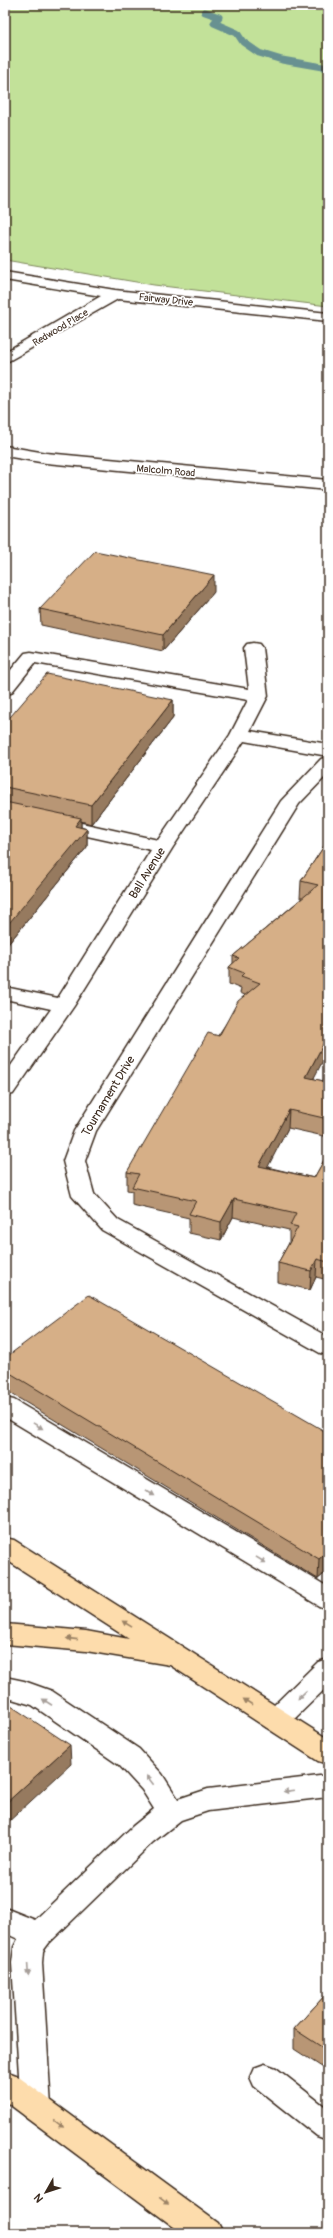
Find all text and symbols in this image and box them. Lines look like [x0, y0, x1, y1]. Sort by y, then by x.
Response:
street label: Fairway Drive [138, 291, 194, 309]
street label: Redwood Place [31, 307, 91, 349]
street label: Malcolm Road [136, 462, 196, 480]
street label: Ball Avenue [126, 845, 169, 902]
street label: Tournament Drive [78, 1053, 138, 1139]
one-way arrow [32, 1422, 44, 1429]
one-way arrow [144, 1489, 156, 1496]
one-way arrow [255, 1556, 267, 1563]
one-way arrow [121, 1621, 133, 1628]
one-way arrow [66, 1636, 78, 1642]
one-way arrow [297, 1690, 307, 1699]
one-way arrow [41, 1698, 53, 1705]
one-way arrow [243, 1698, 253, 1706]
one-way arrow [146, 1774, 154, 1785]
one-way arrow [283, 1788, 295, 1794]
one-way arrow [24, 1964, 31, 1976]
one-way arrow [54, 2120, 64, 2128]
north arrow [26, 2172, 66, 2212]
text: N [31, 2191, 46, 2205]
one-way arrow [158, 2197, 169, 2205]

